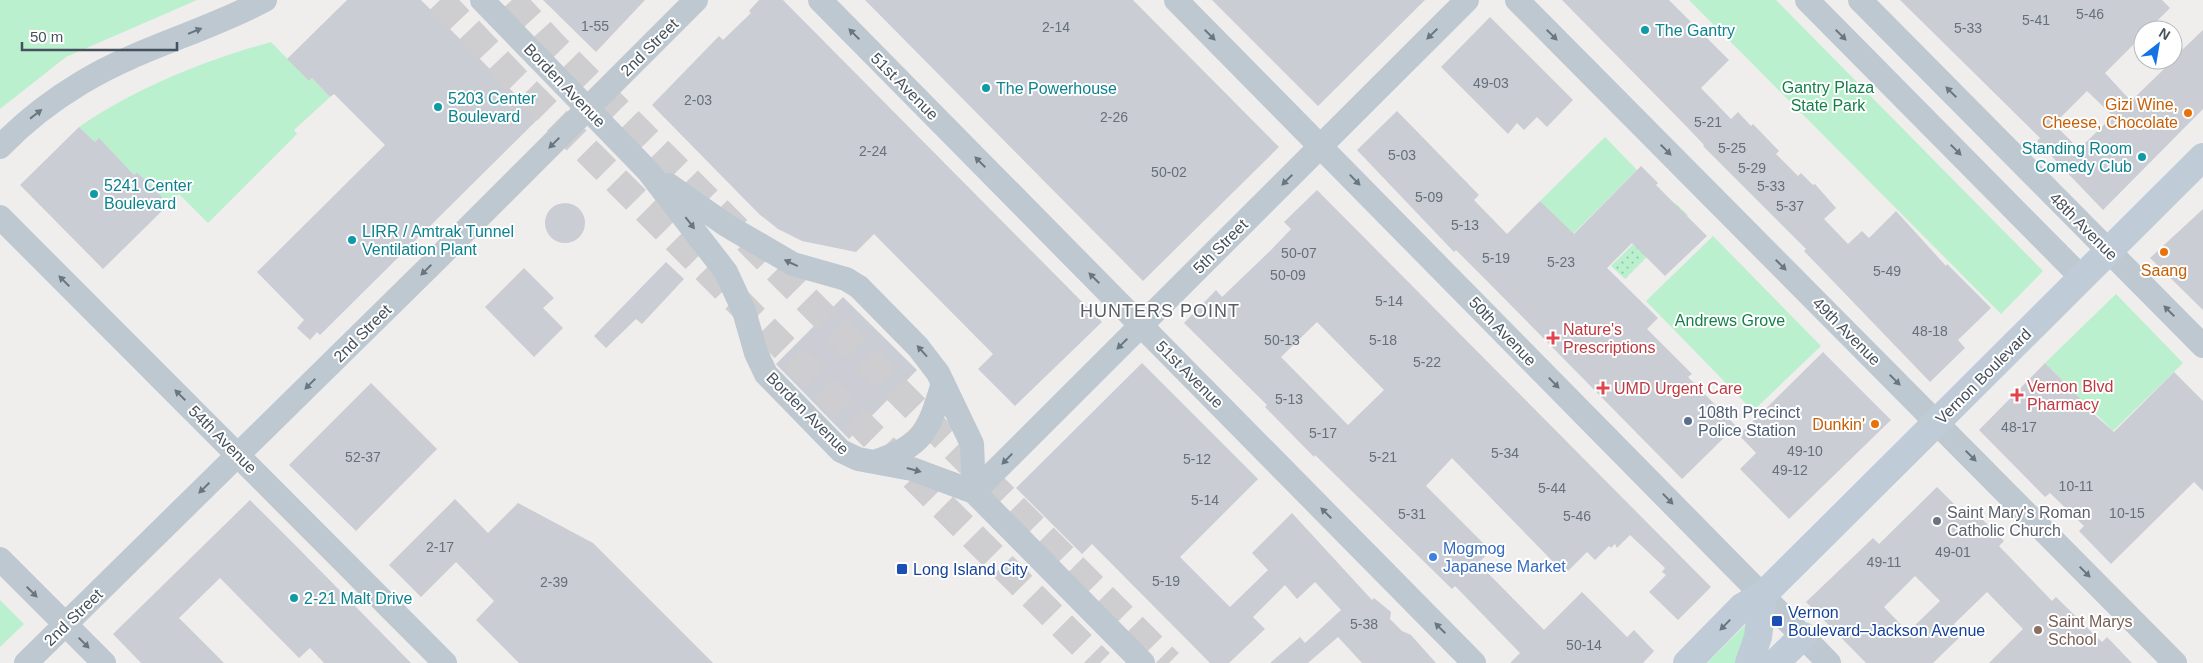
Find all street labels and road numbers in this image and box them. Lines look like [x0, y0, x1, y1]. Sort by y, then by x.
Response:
street label: 2nd Street [617, 15, 682, 79]
street label: Borden Avenue [521, 40, 609, 131]
street label: 51st Avenue [868, 49, 942, 123]
street label: 48th Avenue [2046, 189, 2121, 264]
street label: 5th Street [1190, 215, 1251, 277]
street label: 50th Avenue [1466, 294, 1540, 369]
street label: 49th Avenue [1809, 294, 1884, 369]
street label: 2nd Street [330, 301, 395, 365]
street label: Vernon Boulevard [1932, 325, 2034, 427]
street label: 51st Avenue [1153, 337, 1227, 411]
street label: Borden Avenue [763, 369, 852, 458]
street label: 54th Avenue [185, 402, 260, 477]
street label: 2nd Street [41, 585, 106, 649]

